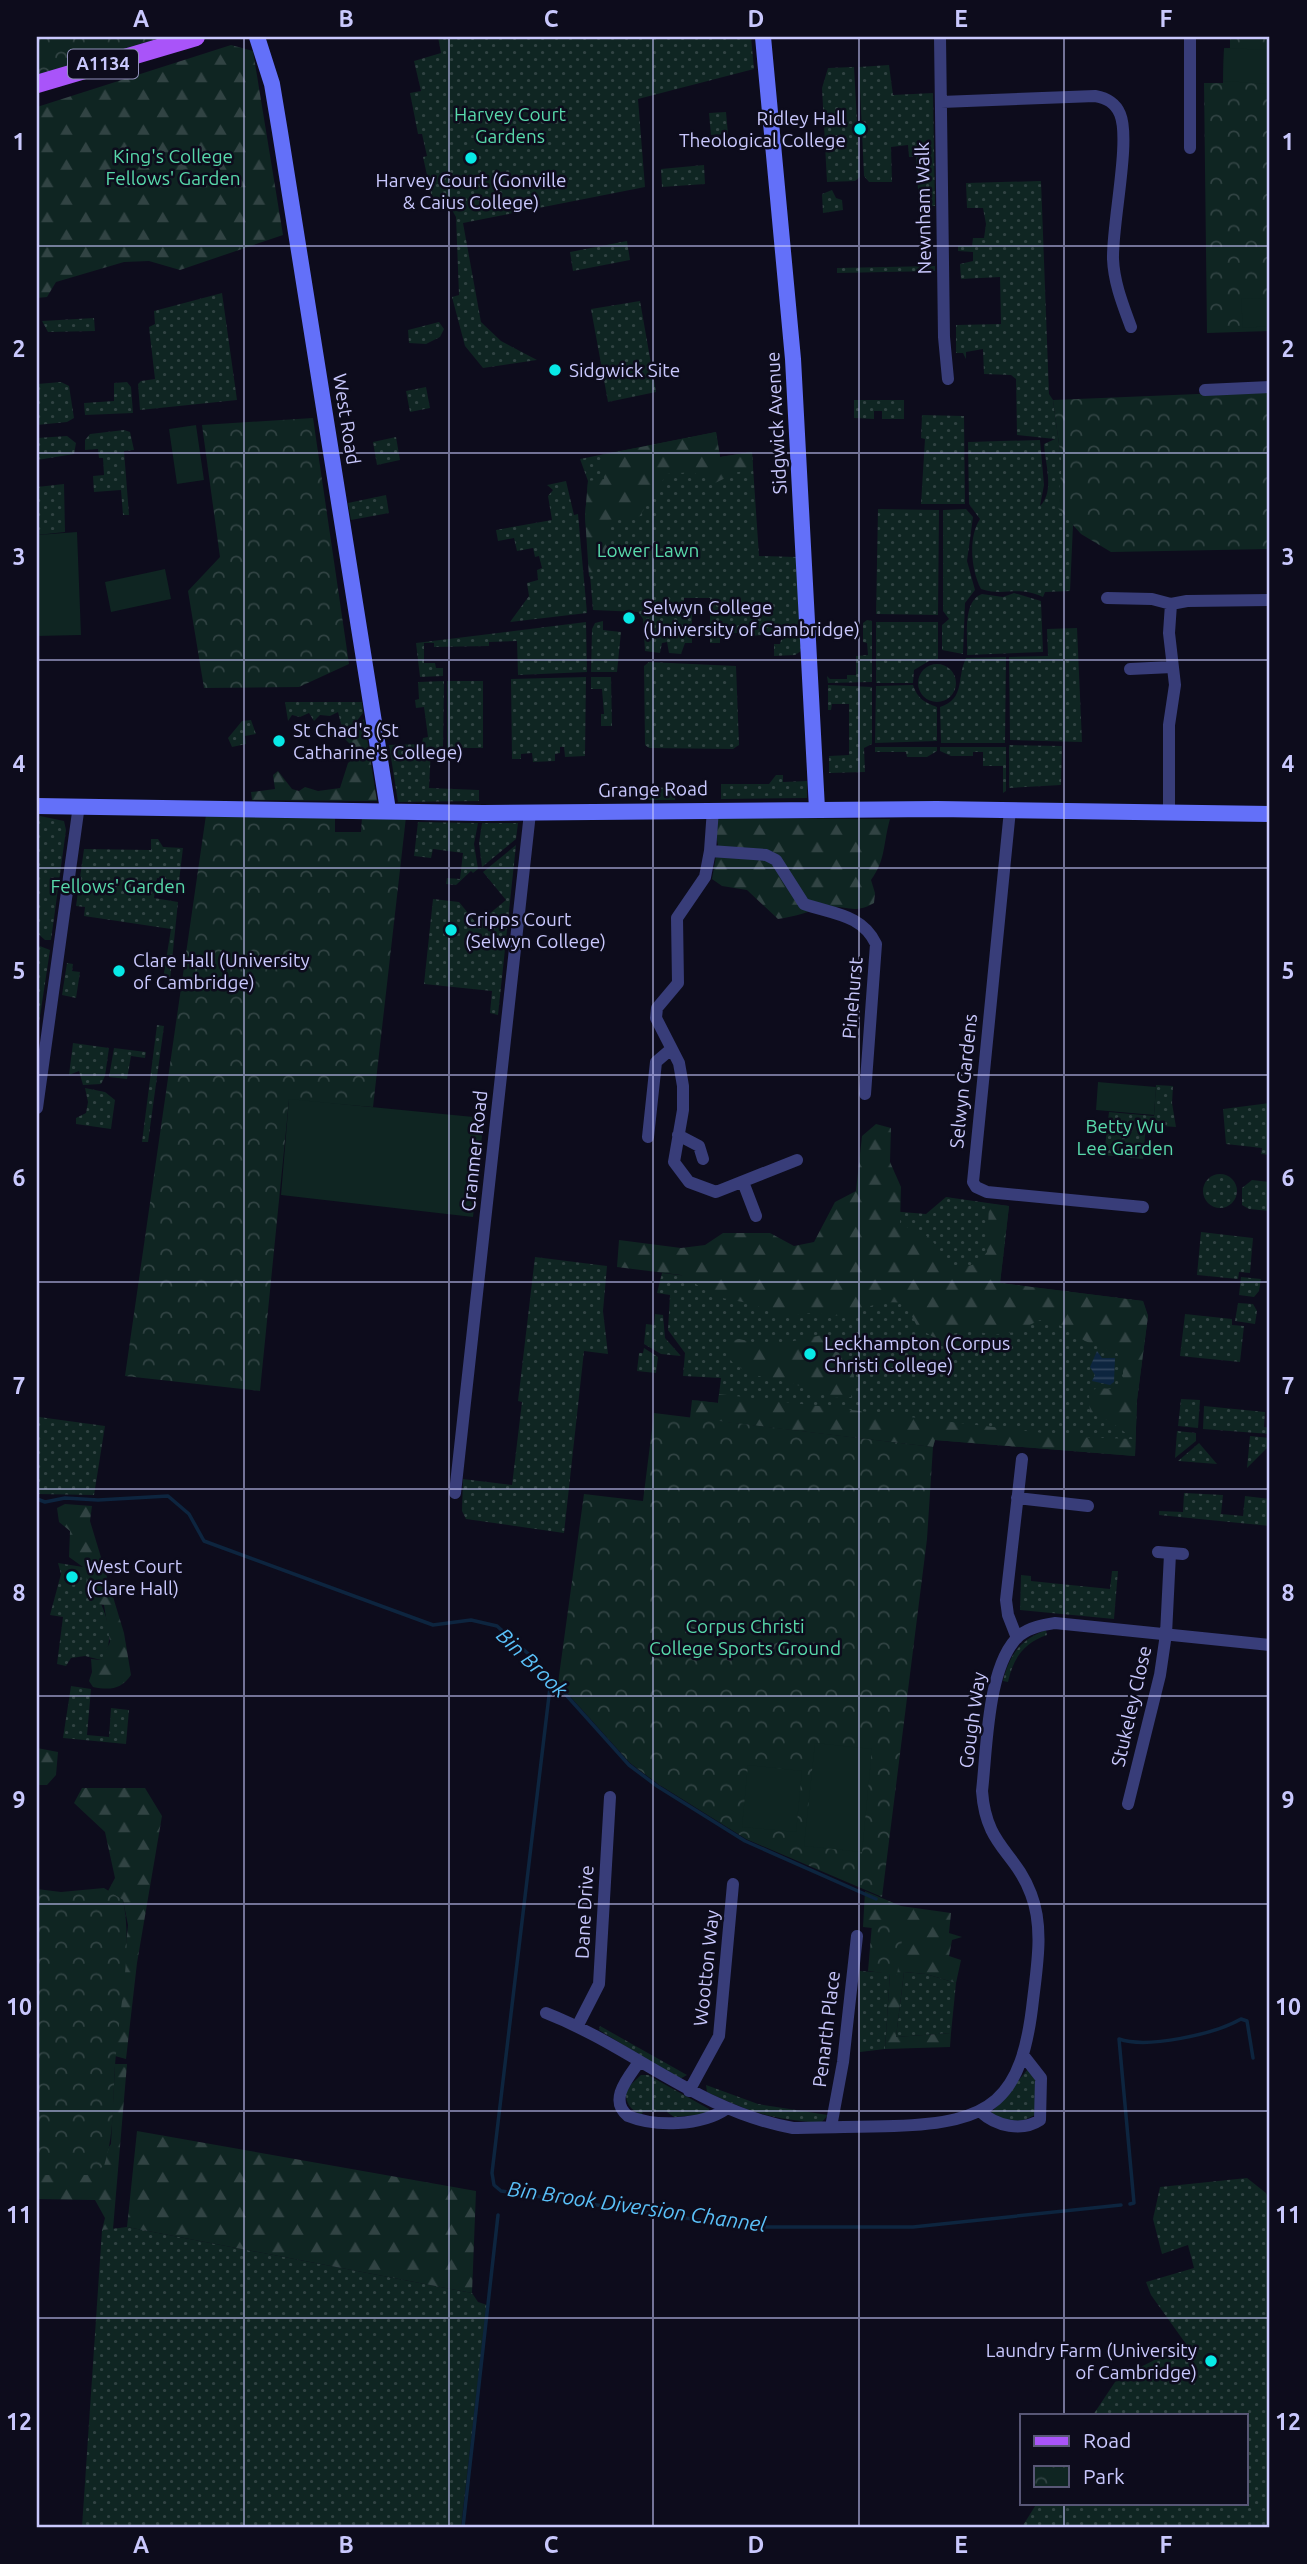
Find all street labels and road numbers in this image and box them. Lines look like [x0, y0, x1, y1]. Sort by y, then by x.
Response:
road number: A1134 [68, 50, 138, 78]
street label: Newnham Walk [911, 141, 935, 274]
street label: Sidgwick Avenue [761, 351, 791, 495]
street label: West Road [329, 372, 365, 466]
street label: Grange Road [598, 777, 708, 801]
street label: Pinehurst [837, 956, 867, 1040]
street label: Selwyn Gardens [945, 1013, 981, 1149]
street label: Cranmer Road [457, 1089, 491, 1213]
street label: Stukeley Close [1106, 1643, 1156, 1769]
street label: Gough Way [954, 1671, 990, 1769]
street label: Dane Drive [571, 1865, 597, 1959]
street label: Wootton Way [689, 1909, 723, 2027]
street label: Penarth Place [808, 1969, 844, 2089]

